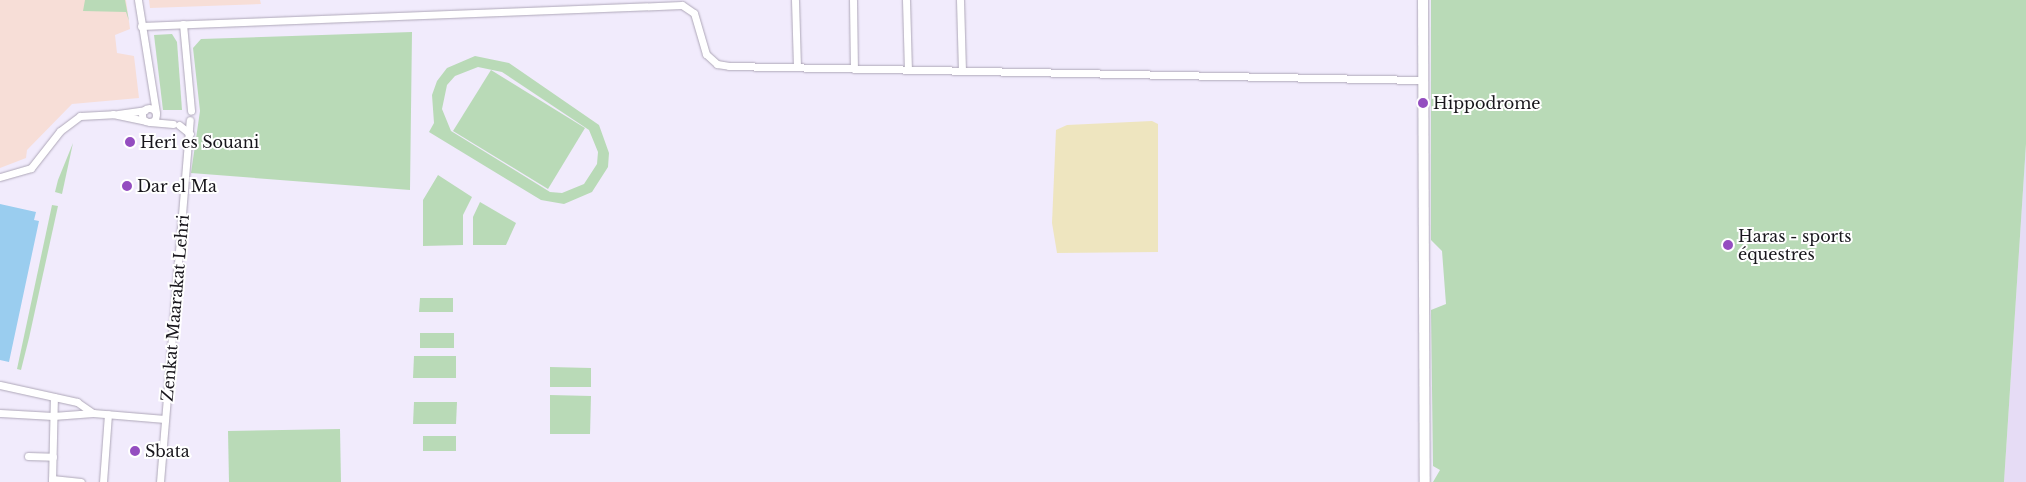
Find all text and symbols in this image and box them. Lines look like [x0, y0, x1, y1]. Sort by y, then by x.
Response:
place label: Hippodrome [1433, 93, 1541, 113]
marker: Hippodrome [1417, 97, 1429, 109]
place label: Heri es Souani [140, 132, 259, 152]
marker: Heri es Souani [124, 136, 136, 148]
place label: Dar el Ma [137, 176, 217, 196]
marker: Dar el Ma [121, 180, 133, 192]
street label: Zenkat Maarakat Lehri [157, 214, 193, 402]
place label: Haras - sports équestres [1738, 226, 1852, 264]
marker: Haras - sports équestres [1722, 239, 1734, 251]
place label: Sbata [145, 441, 190, 461]
marker: Sbata [129, 445, 141, 457]

